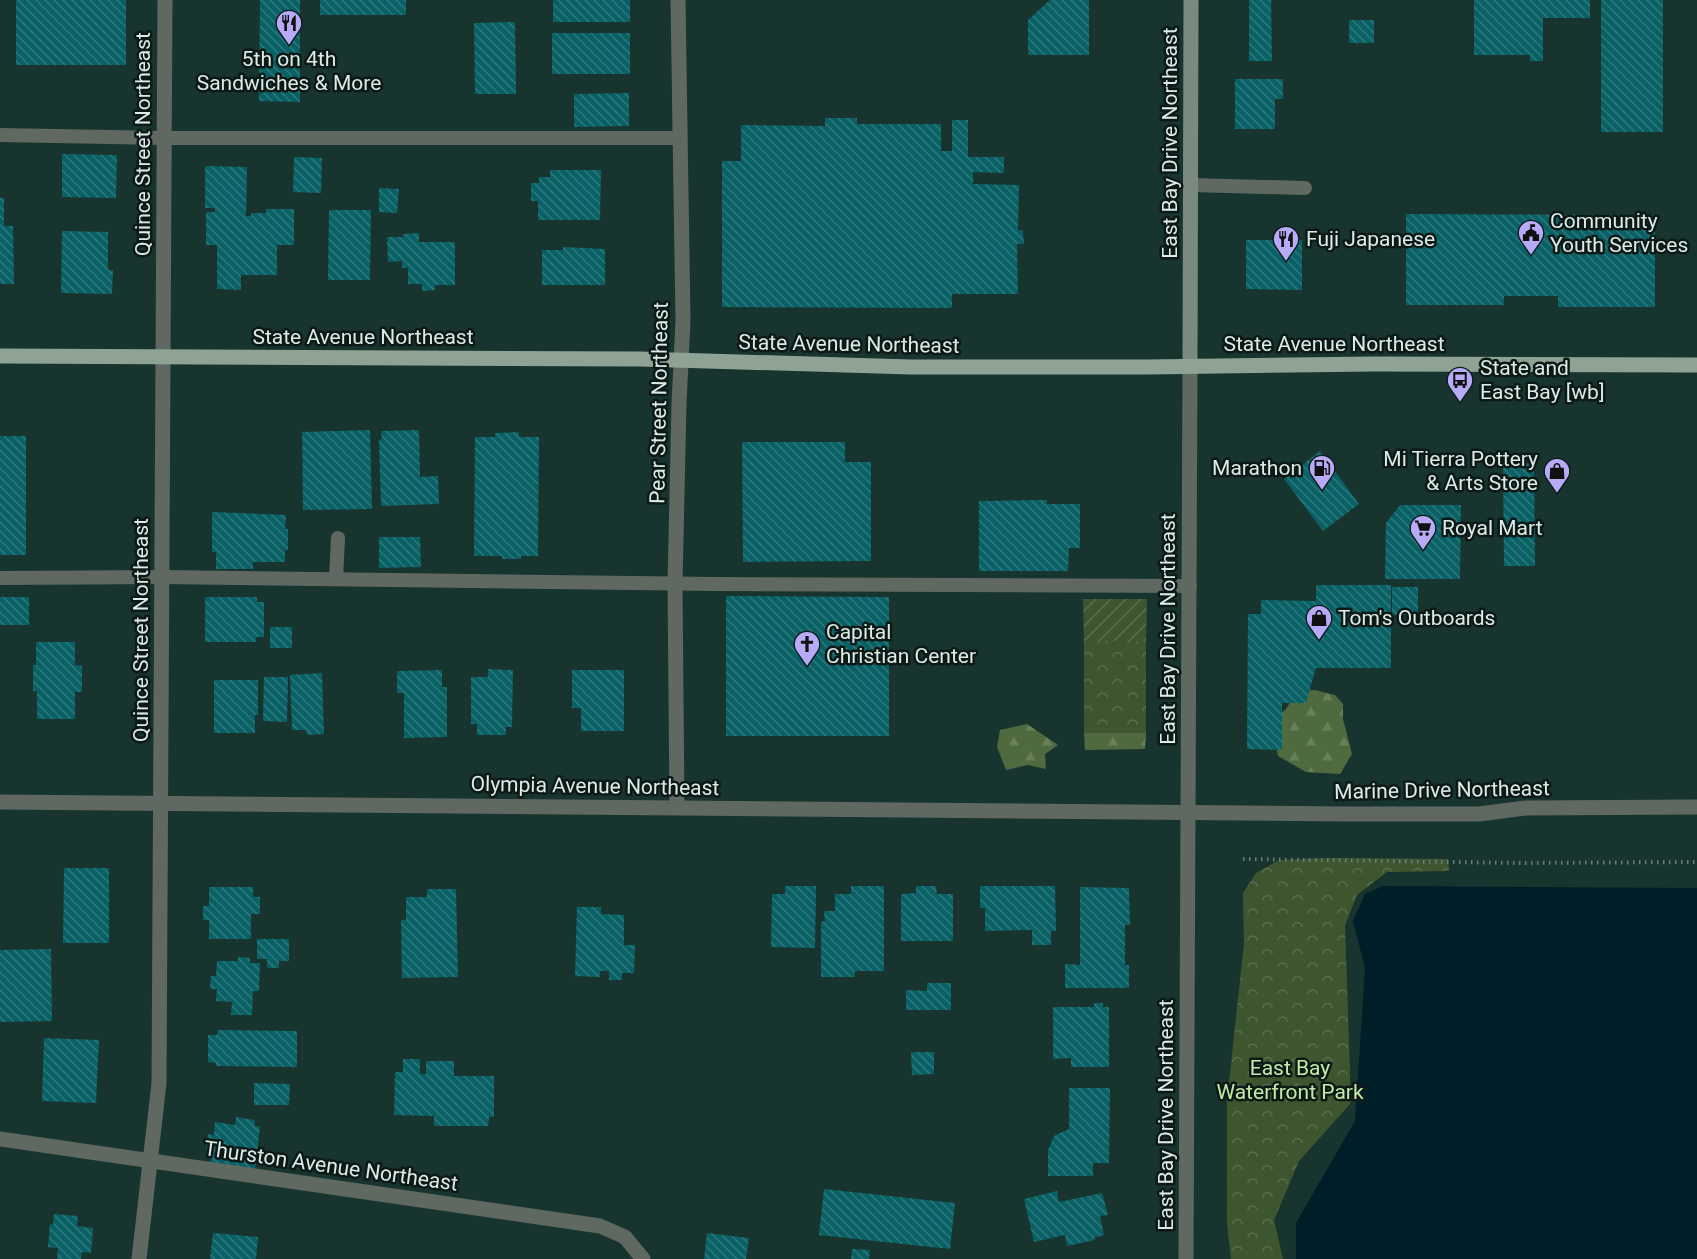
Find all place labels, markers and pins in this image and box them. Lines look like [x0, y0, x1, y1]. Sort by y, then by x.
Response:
restaurant icon: 5th on 4th Sandwiches & More [274, 8, 304, 46]
place label: 5th on 4th Sandwiches & More [197, 47, 381, 95]
place label: Community Youth Services [1550, 209, 1688, 257]
public building icon: Community Youth Services [1516, 218, 1546, 256]
restaurant icon: Fuji Japanese [1271, 224, 1301, 262]
place label: Fuji Japanese [1306, 227, 1435, 251]
place label: State and East Bay [wb] [1480, 356, 1604, 404]
bus stop icon: State and East Bay [wb] [1445, 365, 1475, 403]
place label: Mi Tierra Pottery & Arts Store [1383, 447, 1538, 495]
fuel station icon: Marathon [1307, 453, 1337, 491]
place label: Marathon [1212, 456, 1302, 480]
shop icon: Mi Tierra Pottery & Arts Store [1542, 456, 1572, 494]
supermarket icon: Royal Mart [1408, 513, 1438, 551]
place label: Royal Mart [1442, 516, 1543, 540]
shop icon: Tom's Outboards [1304, 603, 1334, 641]
place label: Tom's Outboards [1338, 606, 1495, 630]
place label: Capital Christian Center [826, 620, 976, 668]
church icon: Capital Christian Center [792, 629, 822, 667]

